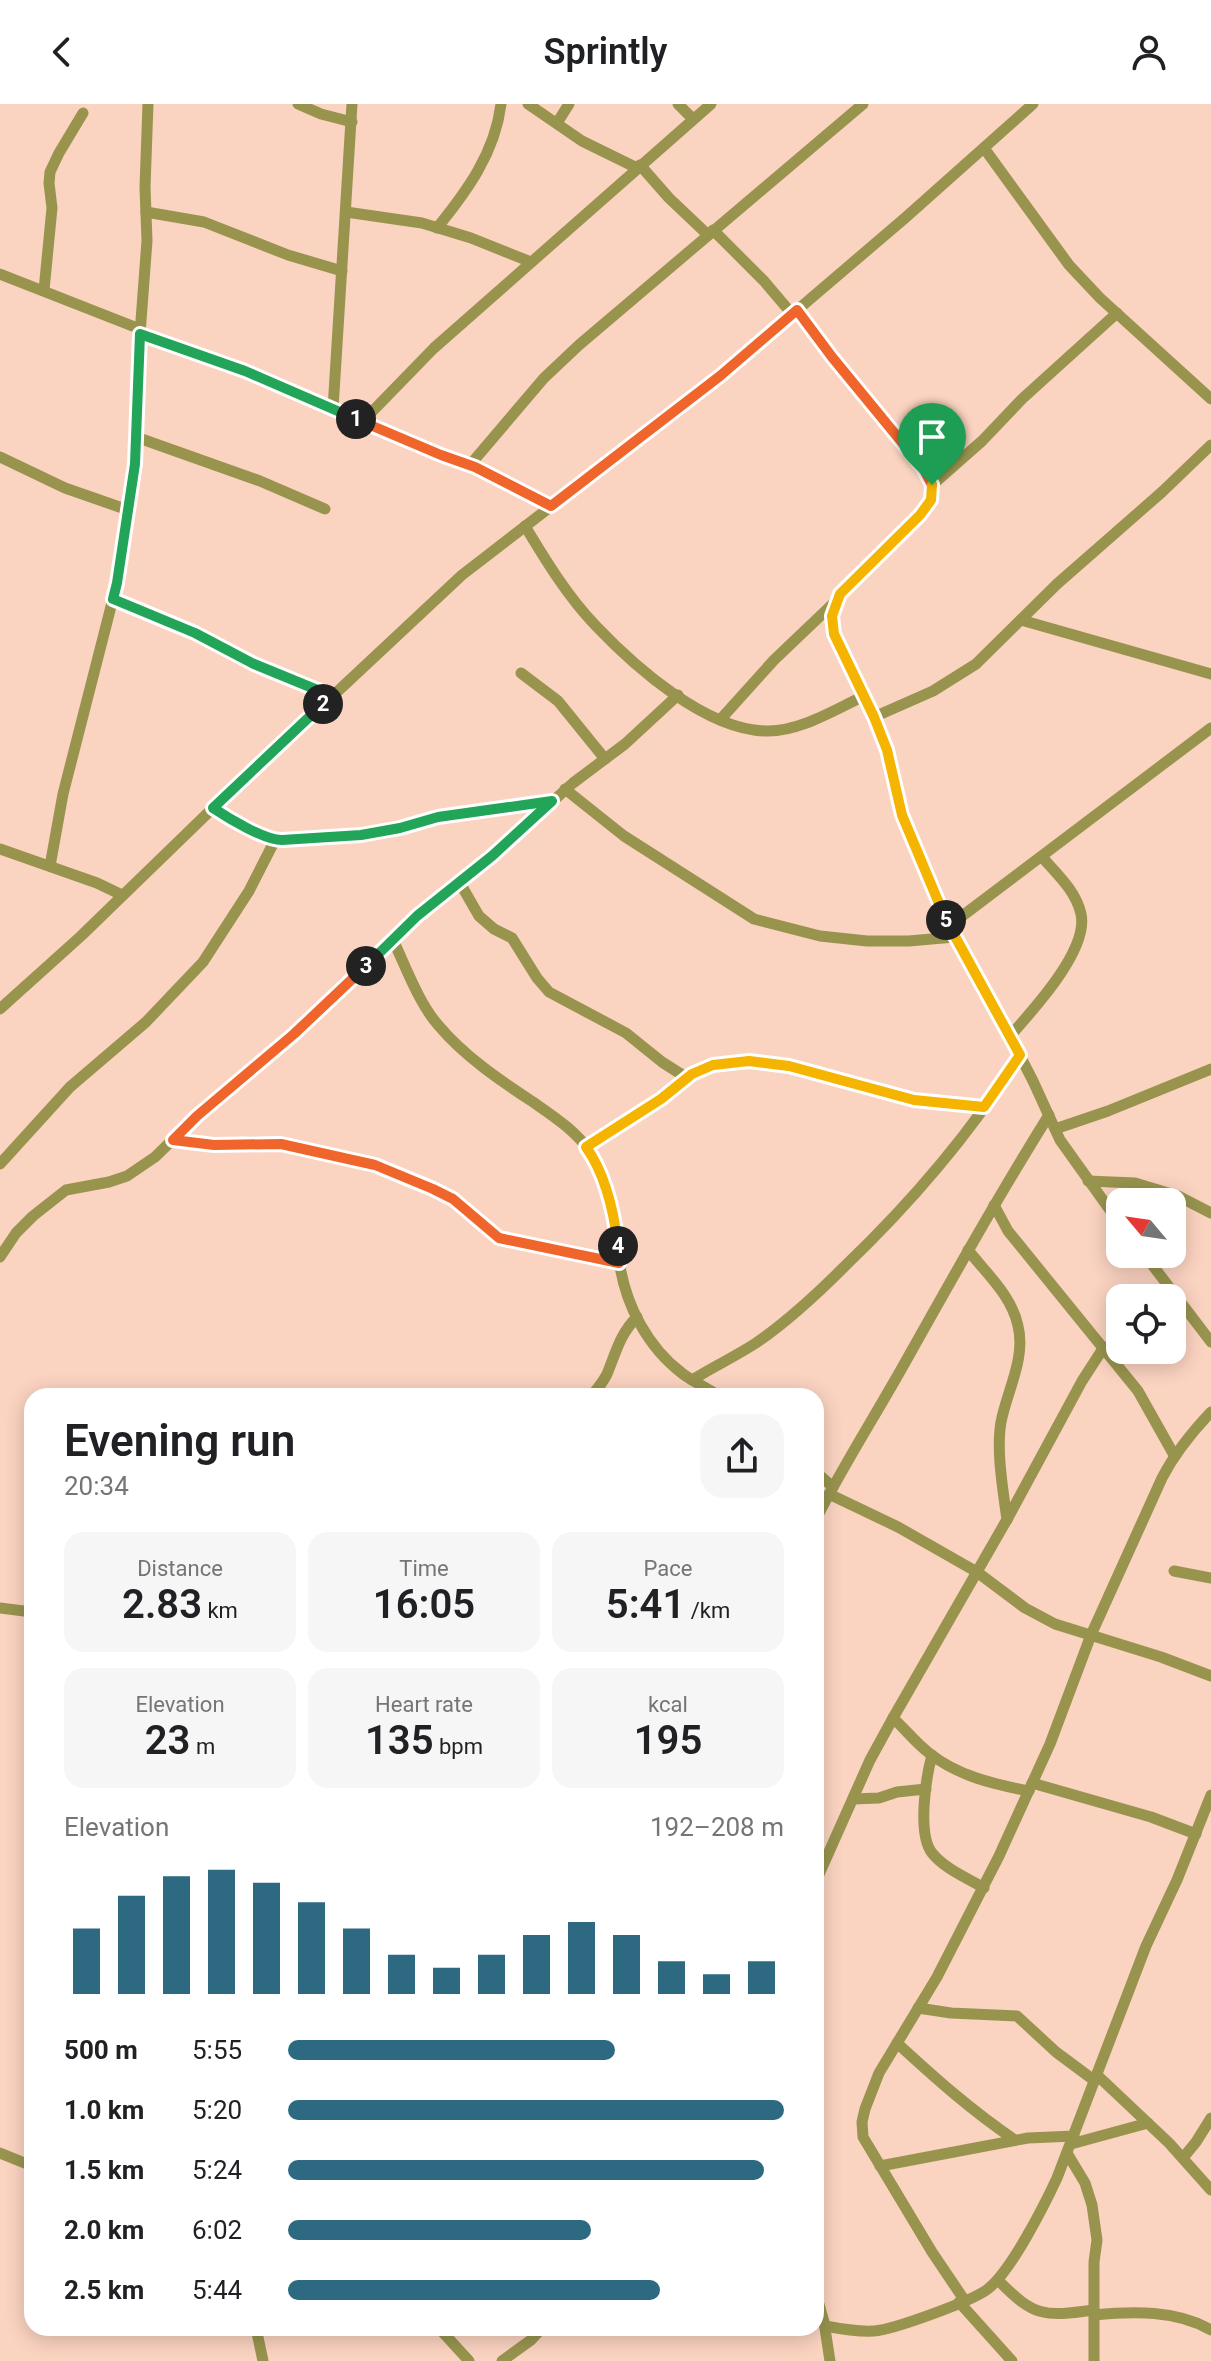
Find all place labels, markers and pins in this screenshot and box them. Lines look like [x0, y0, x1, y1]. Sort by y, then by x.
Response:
pin: 1 [336, 399, 376, 439]
pin [898, 403, 966, 485]
pin: 2 [303, 684, 343, 724]
pin: 5 [926, 900, 966, 940]
pin: 3 [346, 946, 386, 986]
pin: 4 [598, 1226, 638, 1266]

